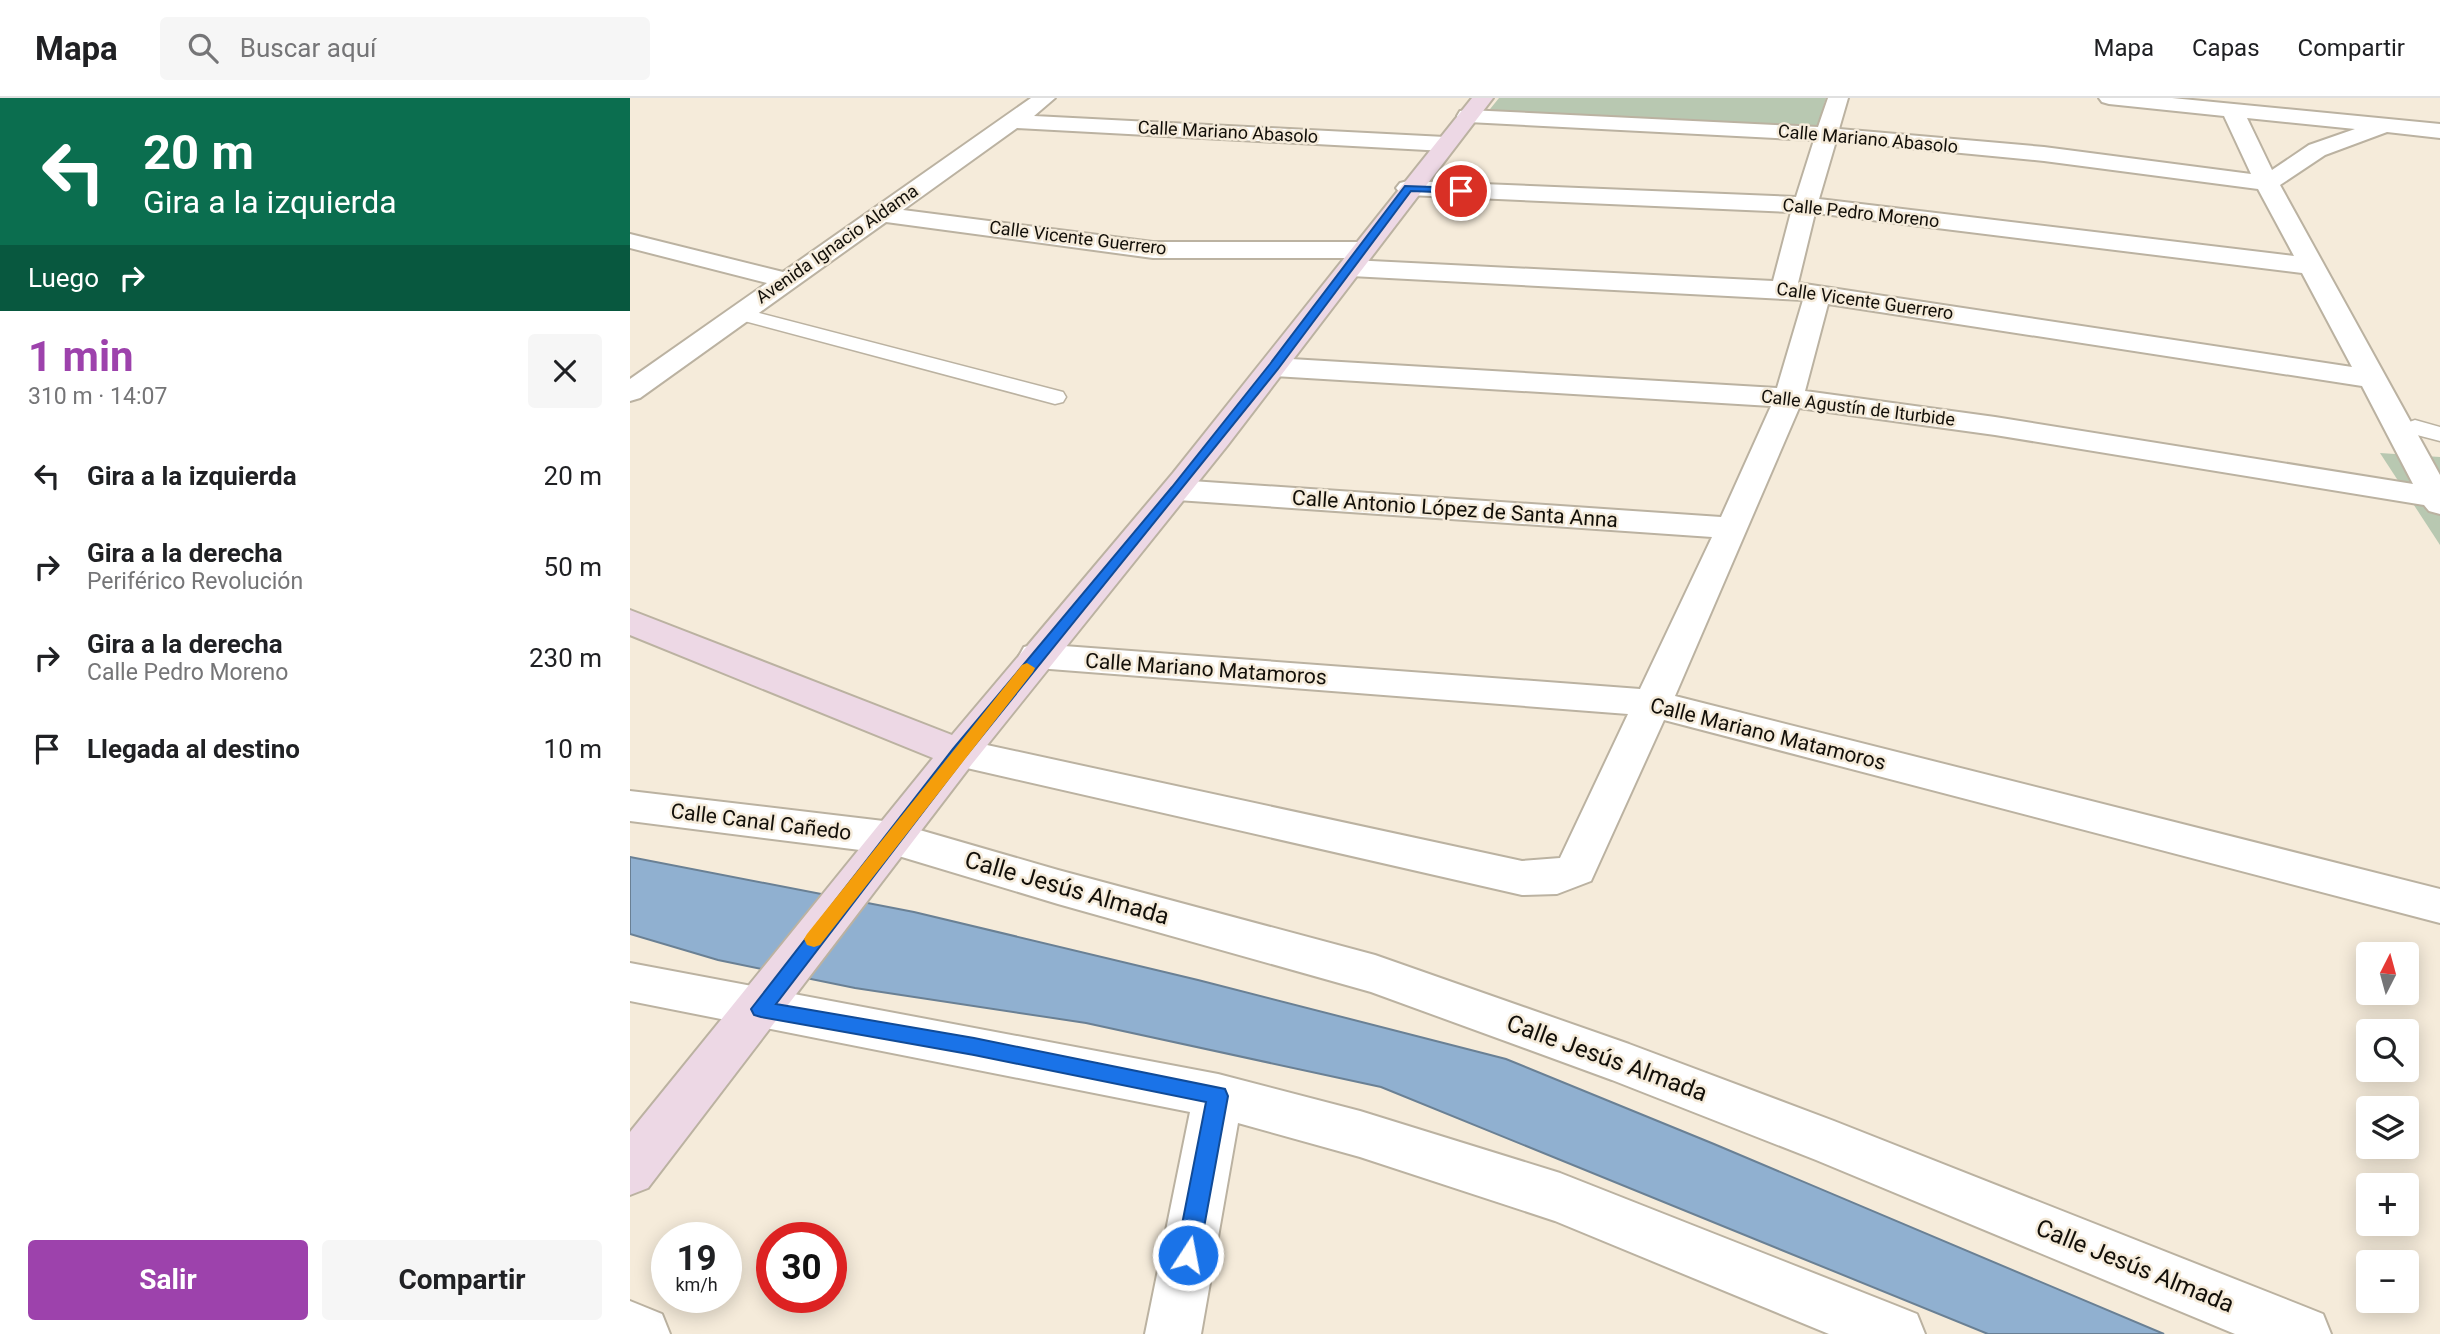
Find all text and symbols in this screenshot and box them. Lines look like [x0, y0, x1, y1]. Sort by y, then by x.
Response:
search box [160, 17, 650, 80]
text: Mapa [35, 29, 118, 68]
icon: search [184, 29, 222, 67]
text: Buscar aquí [240, 33, 376, 63]
text: Mapa [2093, 34, 2154, 62]
text: Capas [2192, 34, 2260, 62]
text: Compartir [2298, 34, 2405, 62]
street label: Calle Mariano Abasolo [1137, 116, 1319, 147]
street label: Calle Mariano Abasolo [1777, 120, 1959, 157]
text: 20 m [143, 124, 254, 181]
icon: left [28, 126, 119, 217]
pin [1431, 161, 1491, 221]
icon: arrive [1442, 172, 1480, 210]
street label: Avenida Ignacio Aldama [752, 180, 922, 308]
text: Gira a la izquierda [143, 183, 397, 221]
street label: Calle Pedro Moreno [1782, 194, 1940, 231]
street label: Calle Vicente Guerrero [988, 216, 1168, 259]
icon: right [113, 259, 151, 297]
text: Luego [28, 263, 99, 293]
street label: Calle Vicente Guerrero [1775, 278, 1955, 323]
text: 1 min [28, 332, 134, 381]
button: close [528, 334, 602, 408]
text: 310 m · 14:07 [28, 383, 167, 410]
street label: Calle Agustín de Iturbide [1760, 385, 1956, 430]
icon: left [28, 457, 66, 495]
text: Gira a la izquierda [87, 461, 297, 491]
text: 20 m [544, 461, 602, 491]
street label: Calle Antonio López de Santa Anna [1291, 486, 1619, 532]
text: Gira a la derecha [87, 538, 283, 568]
icon: right [28, 548, 66, 586]
text: 50 m [544, 552, 602, 582]
text: Periférico Revolución [87, 568, 303, 595]
text: Gira a la derecha [87, 629, 283, 659]
icon: right [28, 639, 66, 677]
text: 230 m [529, 643, 602, 673]
street label: Calle Mariano Matamoros [1084, 649, 1328, 689]
text: Calle Pedro Moreno [87, 659, 288, 686]
street label: Calle Mariano Matamoros [1648, 693, 1888, 775]
icon: arrive [28, 730, 66, 768]
text: Llegada al destino [87, 734, 300, 764]
text: 10 m [544, 734, 602, 764]
street label: Calle Canal Cañedo [669, 799, 853, 845]
street label: Calle Jesús Almada [962, 845, 1172, 931]
north arrow [2356, 942, 2418, 1004]
map controls [2356, 942, 2419, 1313]
street label: Calle Jesús Almada [1503, 1009, 1711, 1107]
button: search [2356, 1019, 2419, 1082]
button: layers [2356, 1096, 2419, 1159]
button: + [2356, 1173, 2419, 1236]
street label: Calle Jesús Almada [2032, 1213, 2238, 1319]
position arrow [1151, 1218, 1225, 1292]
speed limit sign: 30 [756, 1222, 847, 1313]
text: 19 [676, 1238, 717, 1279]
button: Salir [28, 1240, 308, 1320]
button: Compartir [322, 1240, 602, 1320]
button: − [2356, 1250, 2419, 1313]
text: km/h [675, 1274, 718, 1295]

